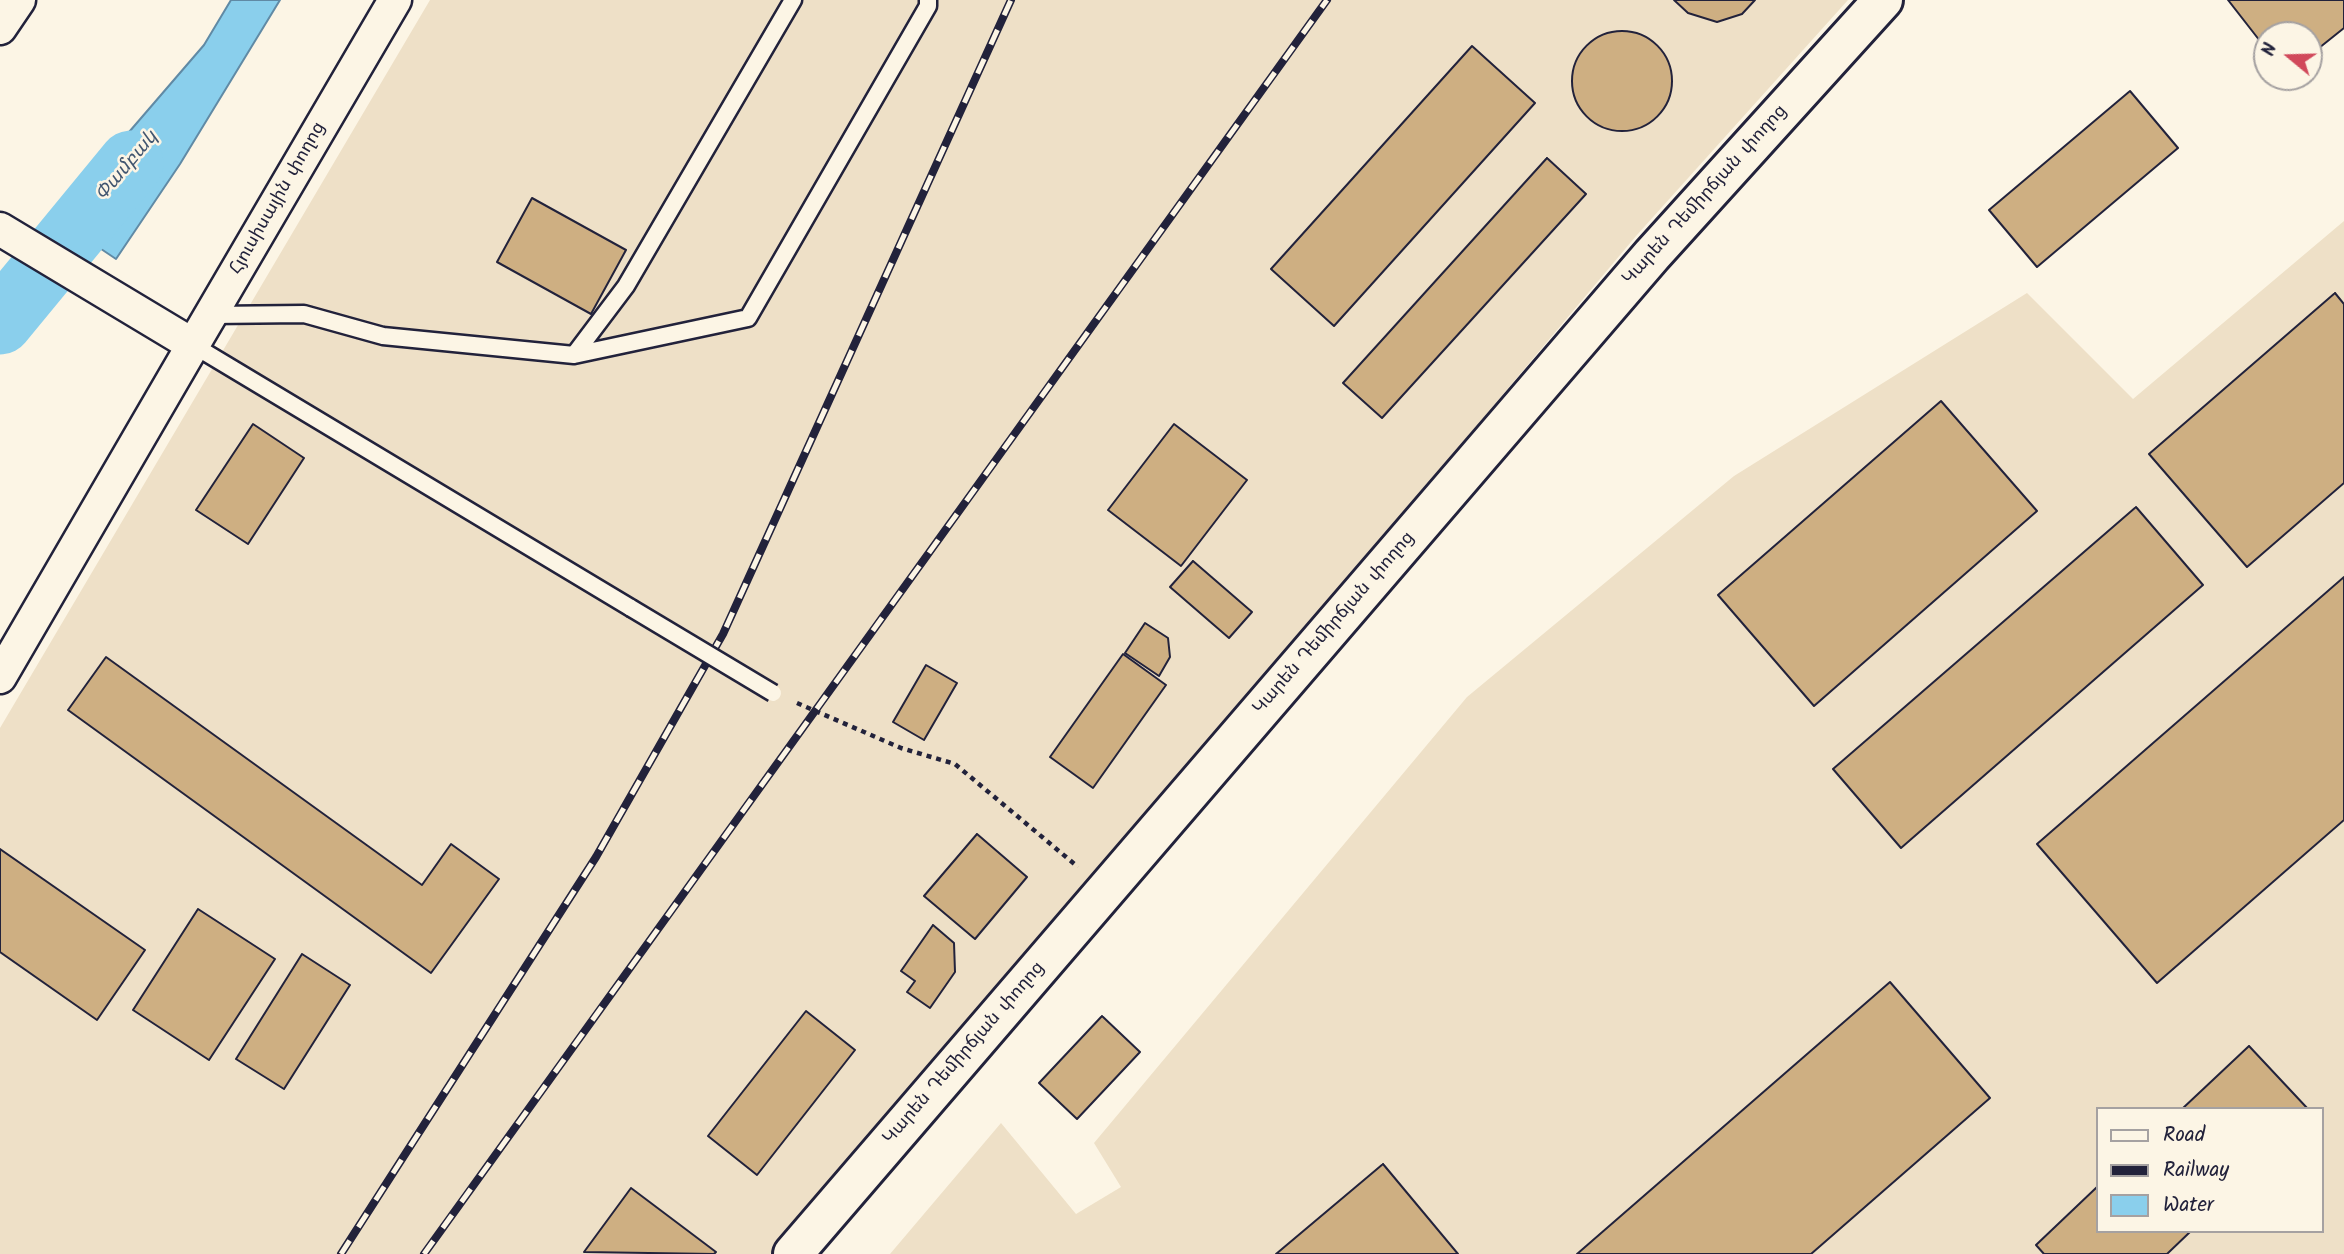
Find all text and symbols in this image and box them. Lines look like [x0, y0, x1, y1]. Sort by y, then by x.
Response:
north arrow [2253, 21, 2323, 91]
text: N [2254, 39, 2286, 60]
street label: Կարեն Դեմիրճյան փողոց [1619, 101, 1793, 291]
street label: Հյուսիսային փողոց [227, 119, 331, 279]
water label: Փամբակ [92, 127, 164, 207]
street label: Կարեն Դեմիրճյան փողոց [1250, 528, 1420, 720]
street label: Կարեն Դեմիրճյան փողոց [880, 958, 1050, 1150]
legend [2096, 1107, 2323, 1233]
text: Road [2163, 1119, 2205, 1152]
text: Railway [2163, 1154, 2229, 1187]
text: Water [2163, 1189, 2214, 1222]

